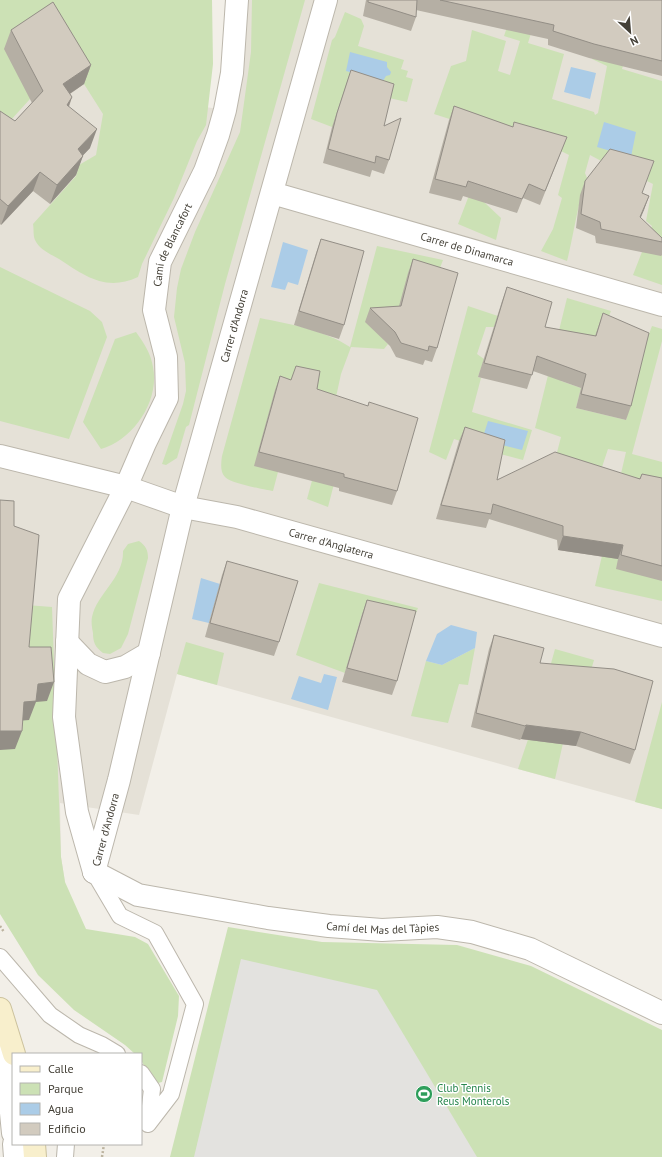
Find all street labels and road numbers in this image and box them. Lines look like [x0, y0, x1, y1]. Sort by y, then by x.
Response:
street label: Camí de Blancafort [150, 201, 195, 287]
street label: Carrer de Dinamarca [419, 229, 515, 269]
street label: Carrer d'Andorra [217, 288, 251, 364]
street label: Carrer d'Anglaterra [287, 525, 375, 562]
street label: Carrer d'Andorra [89, 791, 122, 868]
street label: Camí del Mas del Tàpies [326, 919, 440, 937]

